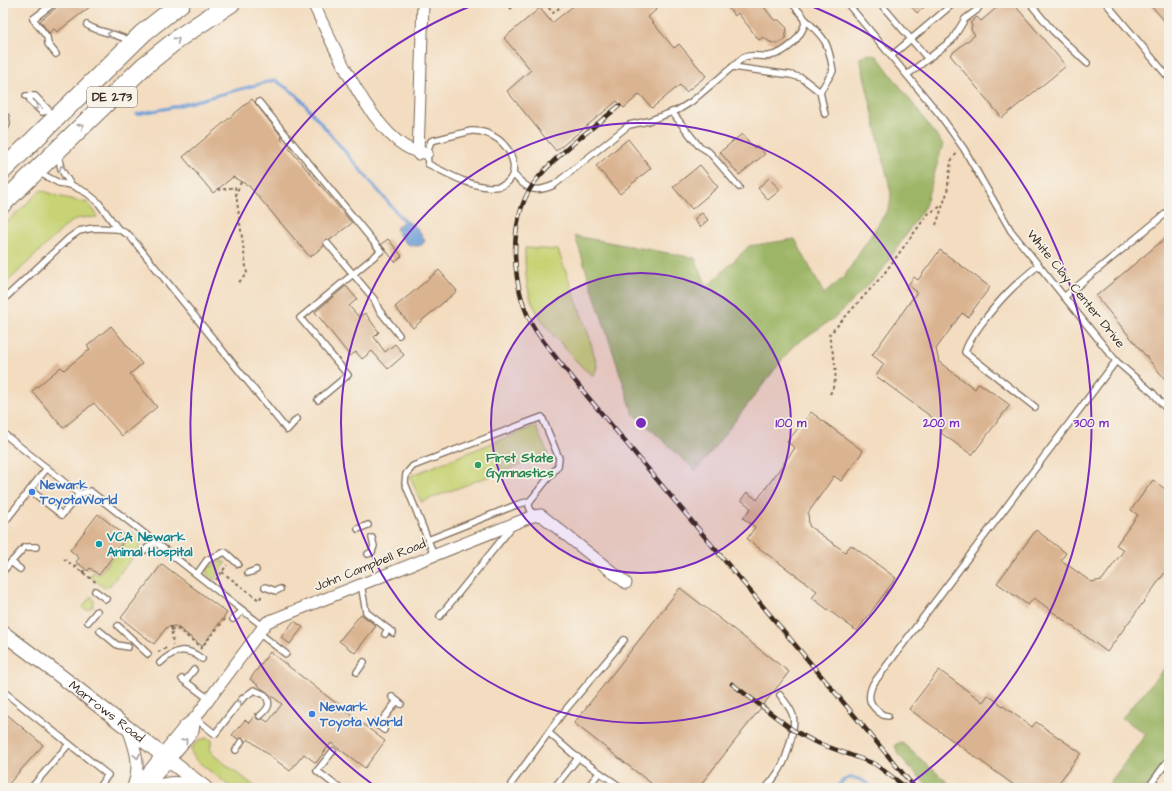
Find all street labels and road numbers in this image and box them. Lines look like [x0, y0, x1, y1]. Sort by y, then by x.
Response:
road number: DE 273 [87, 87, 137, 107]
street label: White Clay Center Drive [1022, 226, 1129, 352]
street label: John Campbell Road [311, 534, 429, 596]
street label: Marrows Road [65, 677, 148, 747]

